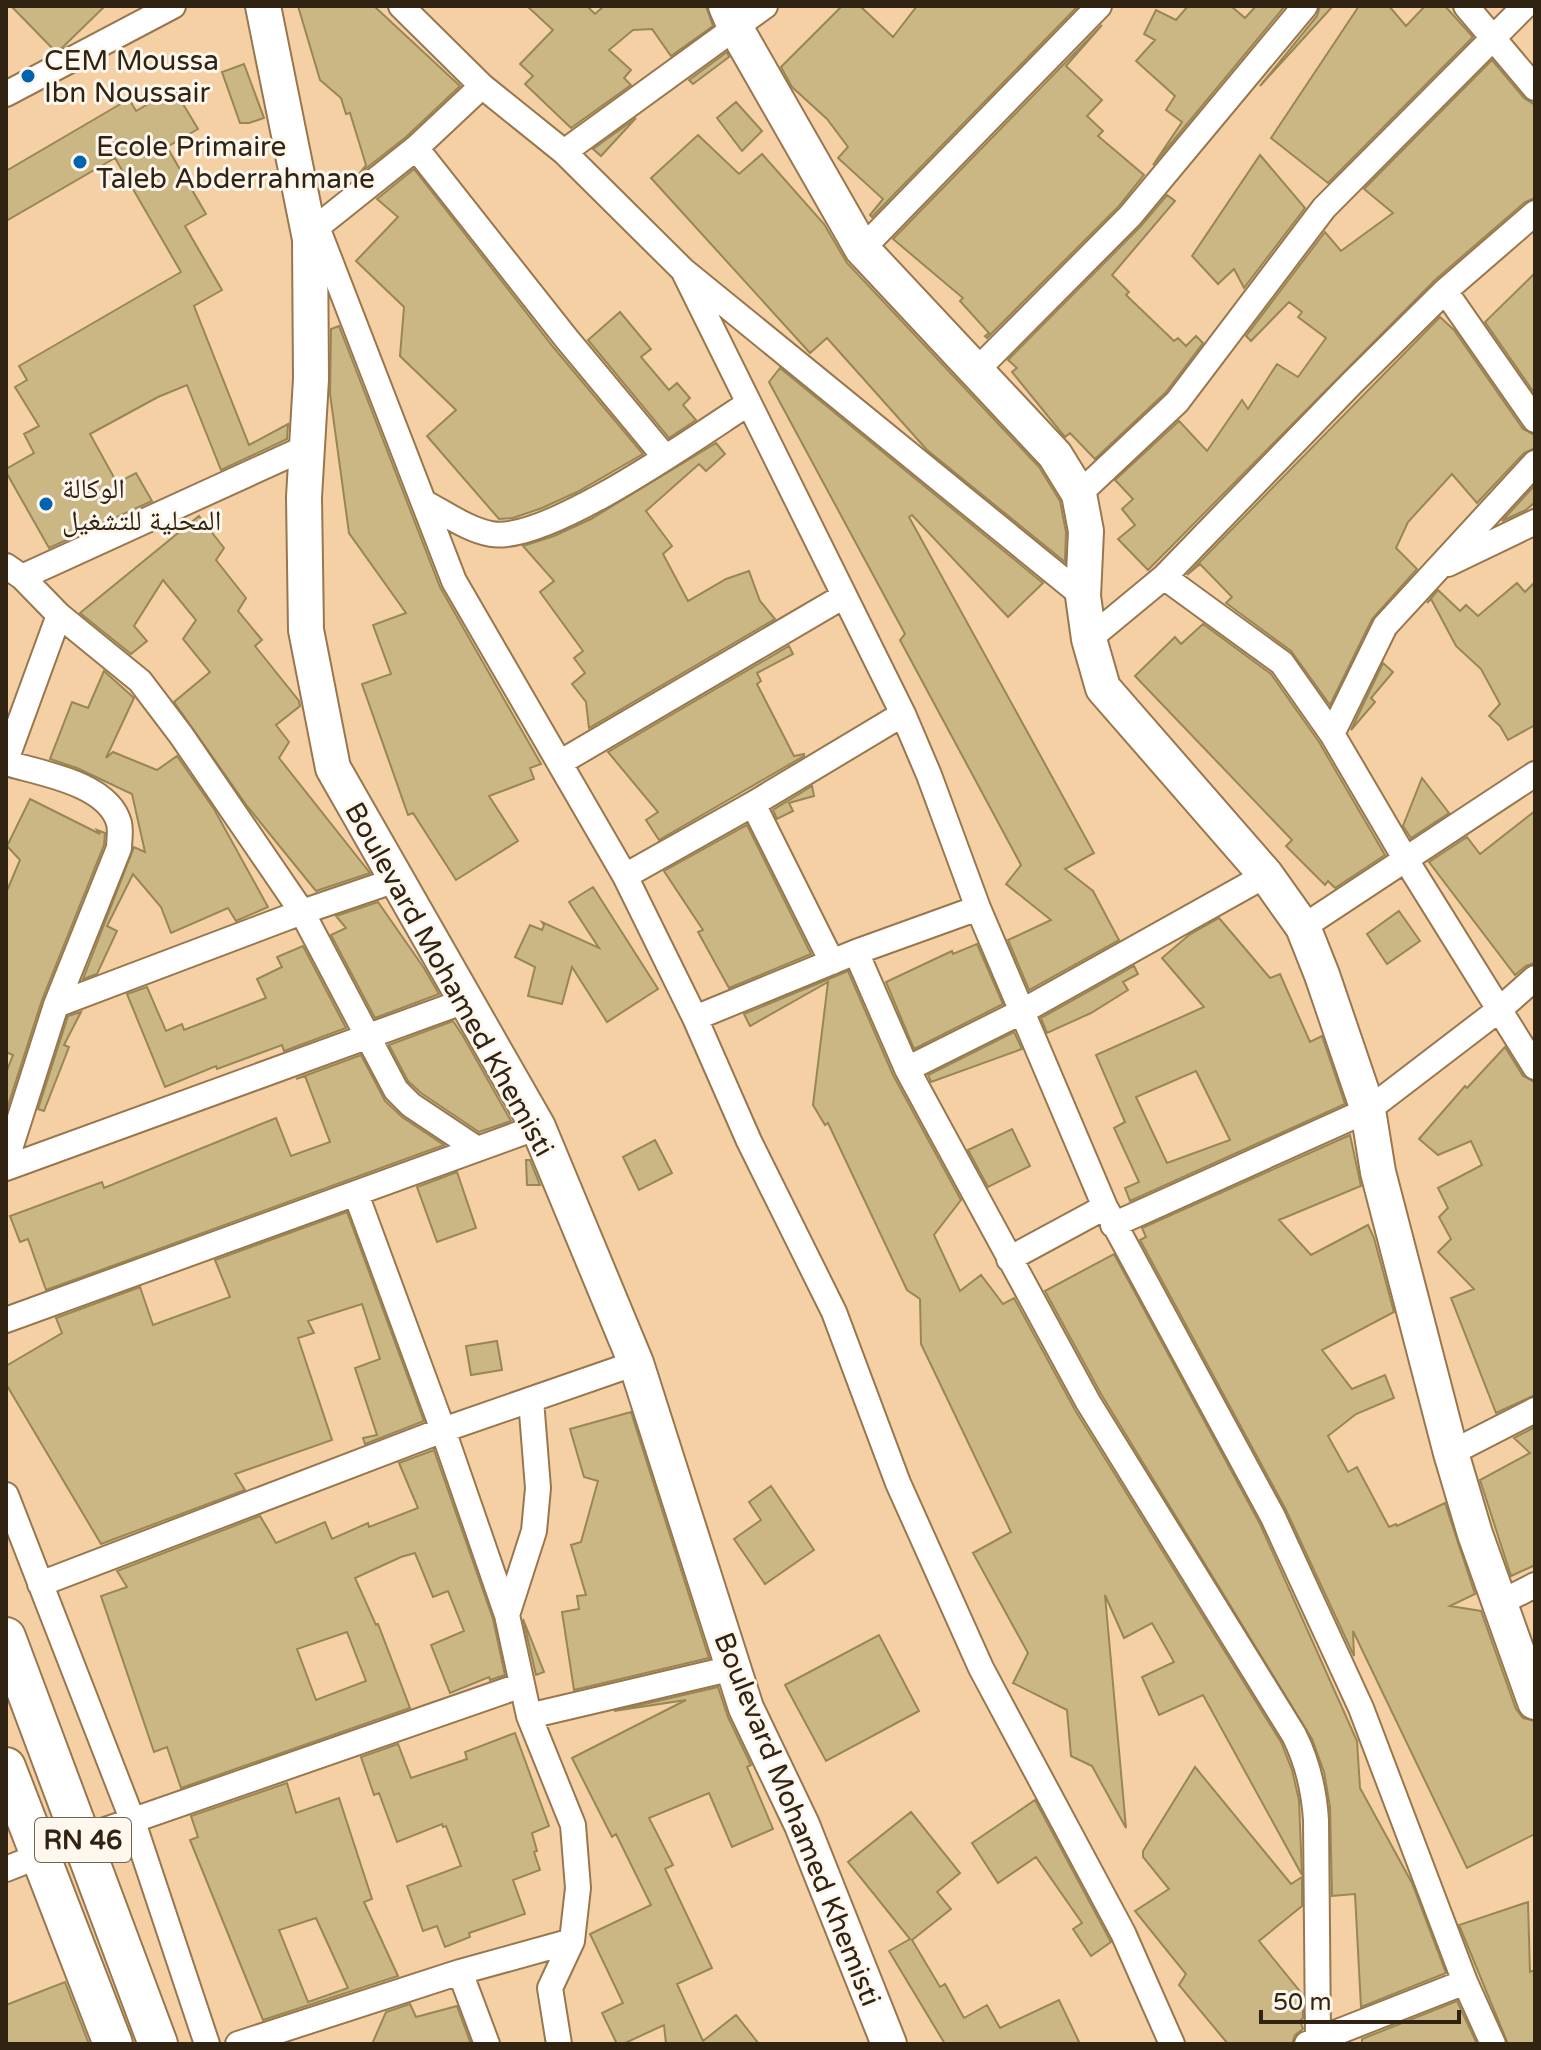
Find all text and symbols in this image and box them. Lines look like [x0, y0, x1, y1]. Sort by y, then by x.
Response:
place label: CEM Moussa Ibn Noussair [44, 44, 219, 110]
marker: CEM Moussa Ibn Noussair [19, 67, 37, 85]
place label: Ecole Primaire Taleb Abderrahmane [96, 130, 375, 196]
marker: Ecole Primaire Taleb Abderrahmane [71, 153, 89, 171]
place label: الوكالة المحلية للتشغيل [62, 472, 221, 538]
marker: الوكالة المحلية للتشغيل [37, 495, 55, 513]
street label: Boulevard Mohamed Khemisti [337, 796, 561, 1163]
street label: Boulevard Mohamed Khemisti [706, 1628, 888, 2011]
road number: RN 46 [35, 1818, 131, 1862]
scale bar [1261, 1974, 1459, 2024]
text: 50 m [1273, 1988, 1331, 2017]

